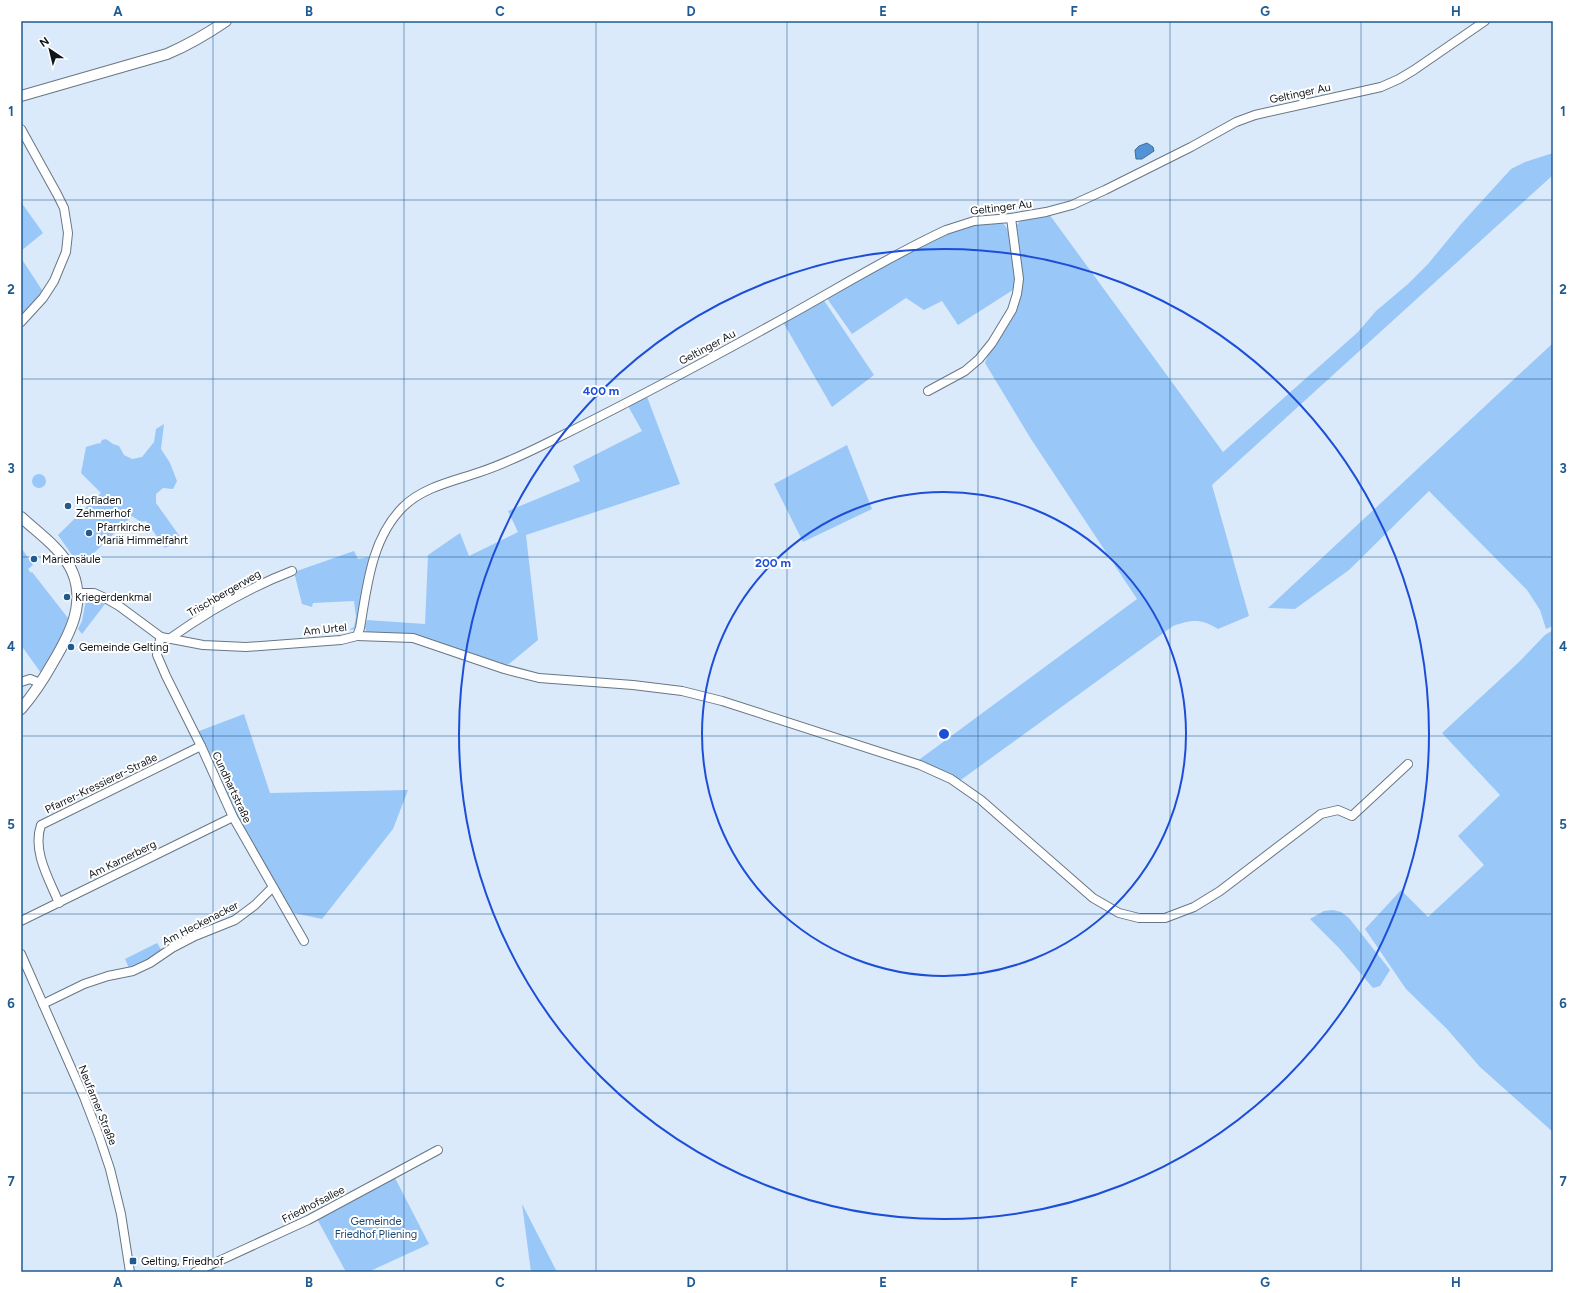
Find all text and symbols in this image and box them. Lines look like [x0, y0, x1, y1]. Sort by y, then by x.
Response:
text: A [113, 4, 123, 19]
text: B [305, 4, 313, 19]
text: C [495, 4, 505, 19]
text: D [686, 4, 696, 19]
text: E [879, 4, 887, 19]
text: F [1070, 4, 1078, 19]
text: G [1260, 4, 1270, 19]
text: H [1451, 4, 1461, 19]
north arrow [30, 30, 70, 70]
text: N [37, 34, 52, 50]
street label: Geltinger Au [1268, 81, 1332, 106]
text: 1 [8, 104, 14, 119]
text: 1 [1560, 104, 1566, 119]
street label: Geltinger Au [969, 197, 1033, 218]
text: 2 [7, 282, 15, 297]
text: 2 [1559, 282, 1567, 297]
street label: Geltinger Au [677, 327, 738, 368]
text: 400 m [583, 384, 619, 398]
text: 3 [7, 461, 15, 476]
text: 3 [1559, 461, 1567, 476]
place label: Hofladen Zehmerhof [76, 494, 132, 520]
marker: Hofladen Zehmerhof [63, 501, 73, 511]
place label: Pfarrkirche Mariä Himmelfahrt [97, 521, 188, 547]
marker: Pfarrkirche Mariä Himmelfahrt [84, 528, 94, 538]
place label: Mariensäule [42, 553, 101, 566]
marker: Mariensäule [29, 554, 39, 564]
text: 200 m [755, 556, 791, 570]
street label: Trischbergerweg [185, 567, 263, 620]
place label: Kriegerdenkmal [75, 591, 151, 604]
marker: Kriegerdenkmal [62, 592, 72, 602]
street label: Am Urtel [303, 621, 347, 638]
text: 4 [7, 639, 15, 654]
text: 4 [1559, 639, 1567, 654]
place label: Gemeinde Gelting [79, 641, 169, 654]
marker: Gemeinde Gelting [66, 642, 76, 652]
centre of rings [937, 727, 951, 741]
street label: Cundhartstraße [209, 750, 254, 825]
street label: Pfarrer-Kressierer-Straße [43, 751, 160, 816]
text: 5 [7, 817, 15, 832]
text: 5 [1559, 817, 1567, 832]
street label: Am Karnerberg [86, 837, 158, 882]
street label: Am Heckenacker [160, 899, 241, 948]
text: 6 [7, 996, 15, 1011]
text: 6 [1559, 996, 1567, 1011]
street label: Neufarner Straße [76, 1063, 119, 1147]
text: 7 [7, 1174, 15, 1189]
text: 7 [1559, 1174, 1567, 1189]
street label: Friedhofsallee [280, 1183, 347, 1226]
park label: Gemeinde Friedhof Pliening [335, 1215, 417, 1241]
place label: Gelting, Friedhof [141, 1255, 224, 1268]
marker: Gelting, Friedhof [128, 1256, 138, 1266]
text: A [113, 1275, 123, 1290]
text: B [305, 1275, 313, 1290]
text: C [495, 1275, 505, 1290]
text: D [686, 1275, 696, 1290]
text: E [879, 1275, 887, 1290]
text: F [1070, 1275, 1078, 1290]
text: G [1260, 1275, 1270, 1290]
text: H [1451, 1275, 1461, 1290]

